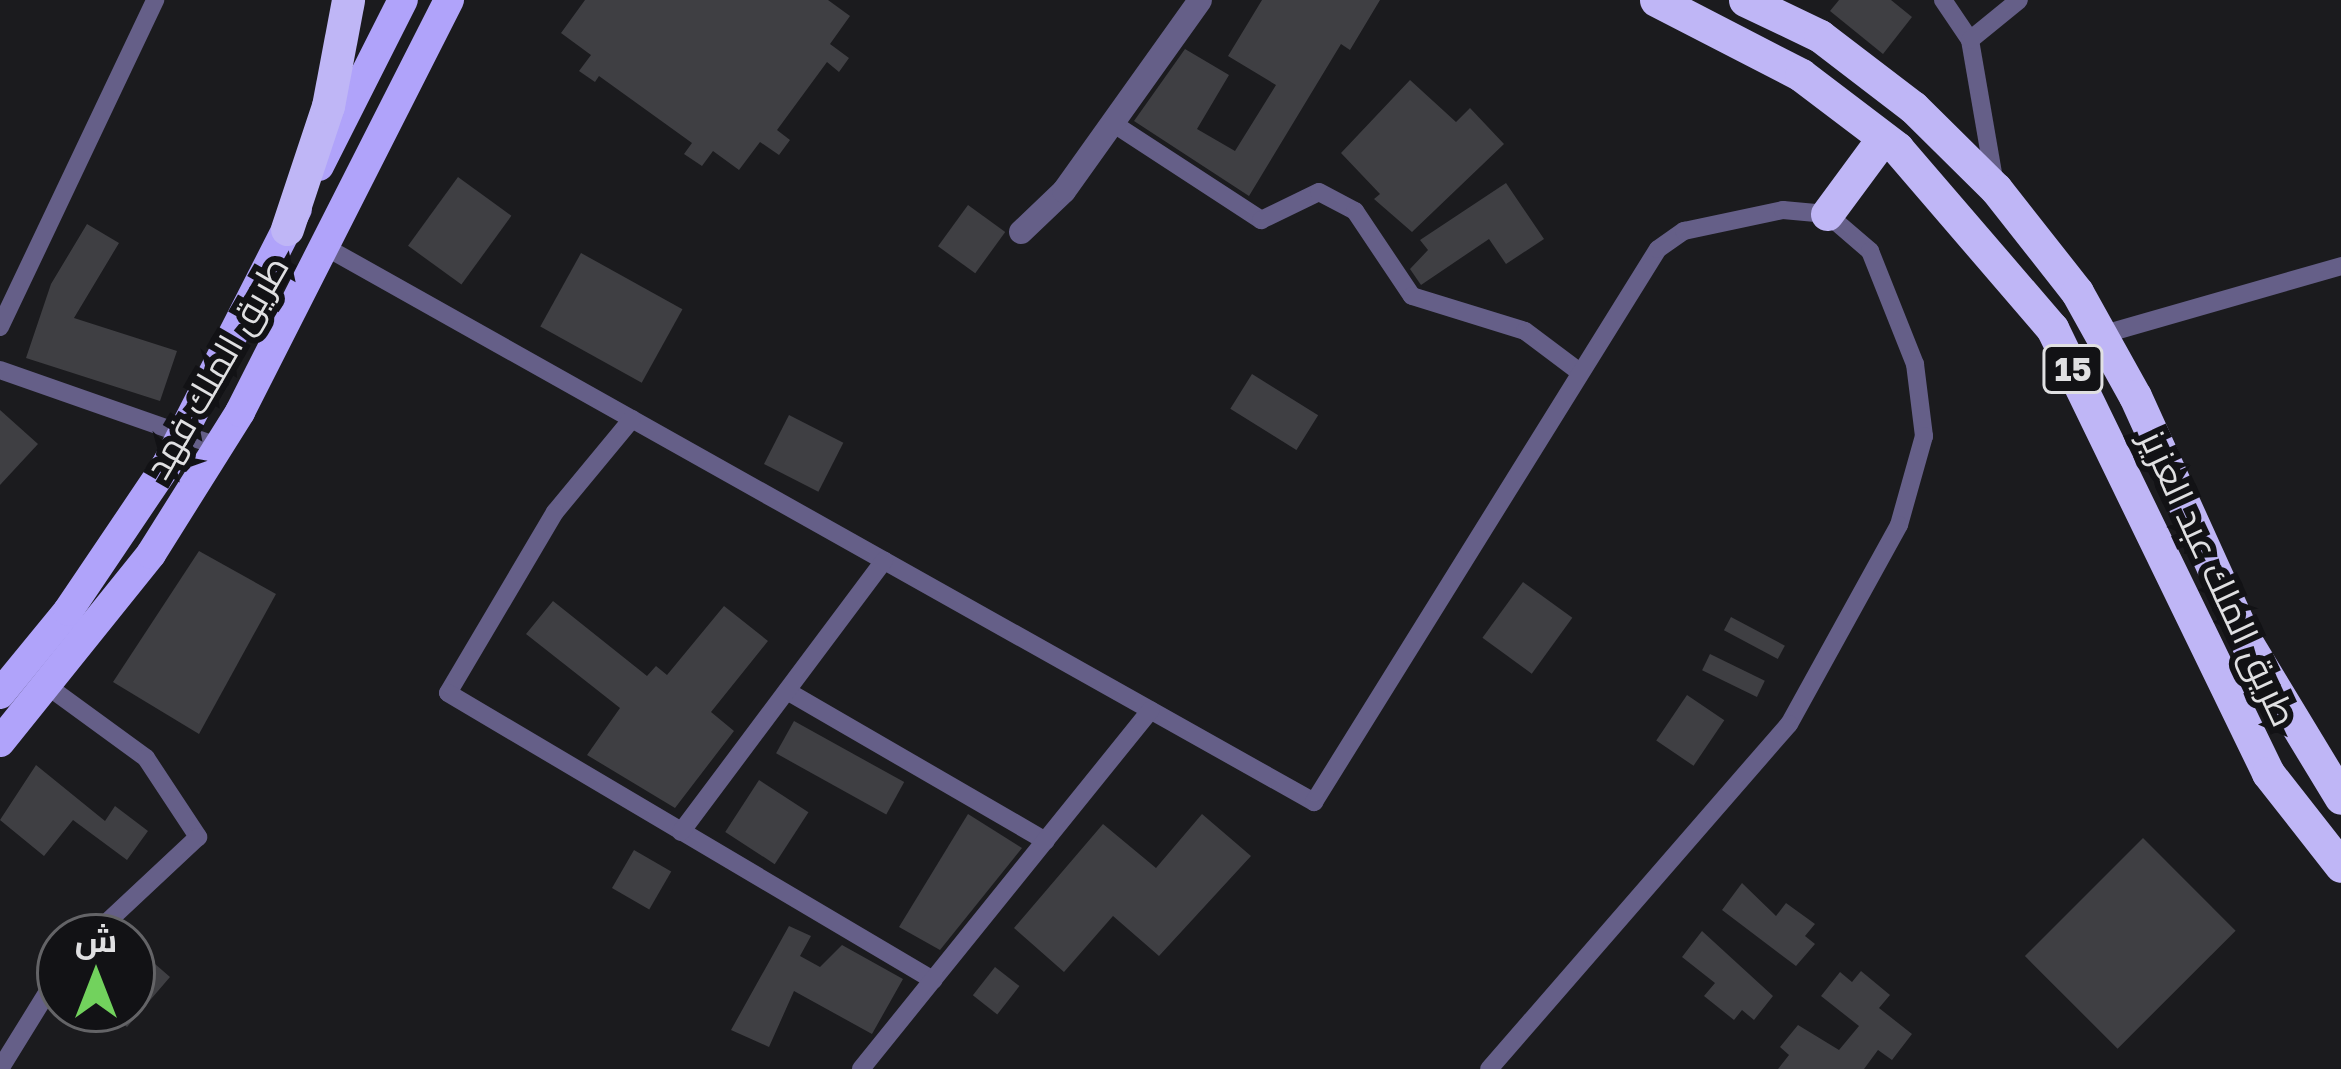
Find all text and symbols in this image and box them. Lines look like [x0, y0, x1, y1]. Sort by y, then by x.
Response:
street label: طريق الملك فهد [135, 248, 297, 486]
road number: 15 [2040, 342, 2106, 396]
street label: طريق الملك عبد العزيز [2132, 423, 2306, 733]
north arrow [36, 913, 156, 1033]
text: ش [75, 920, 117, 959]

